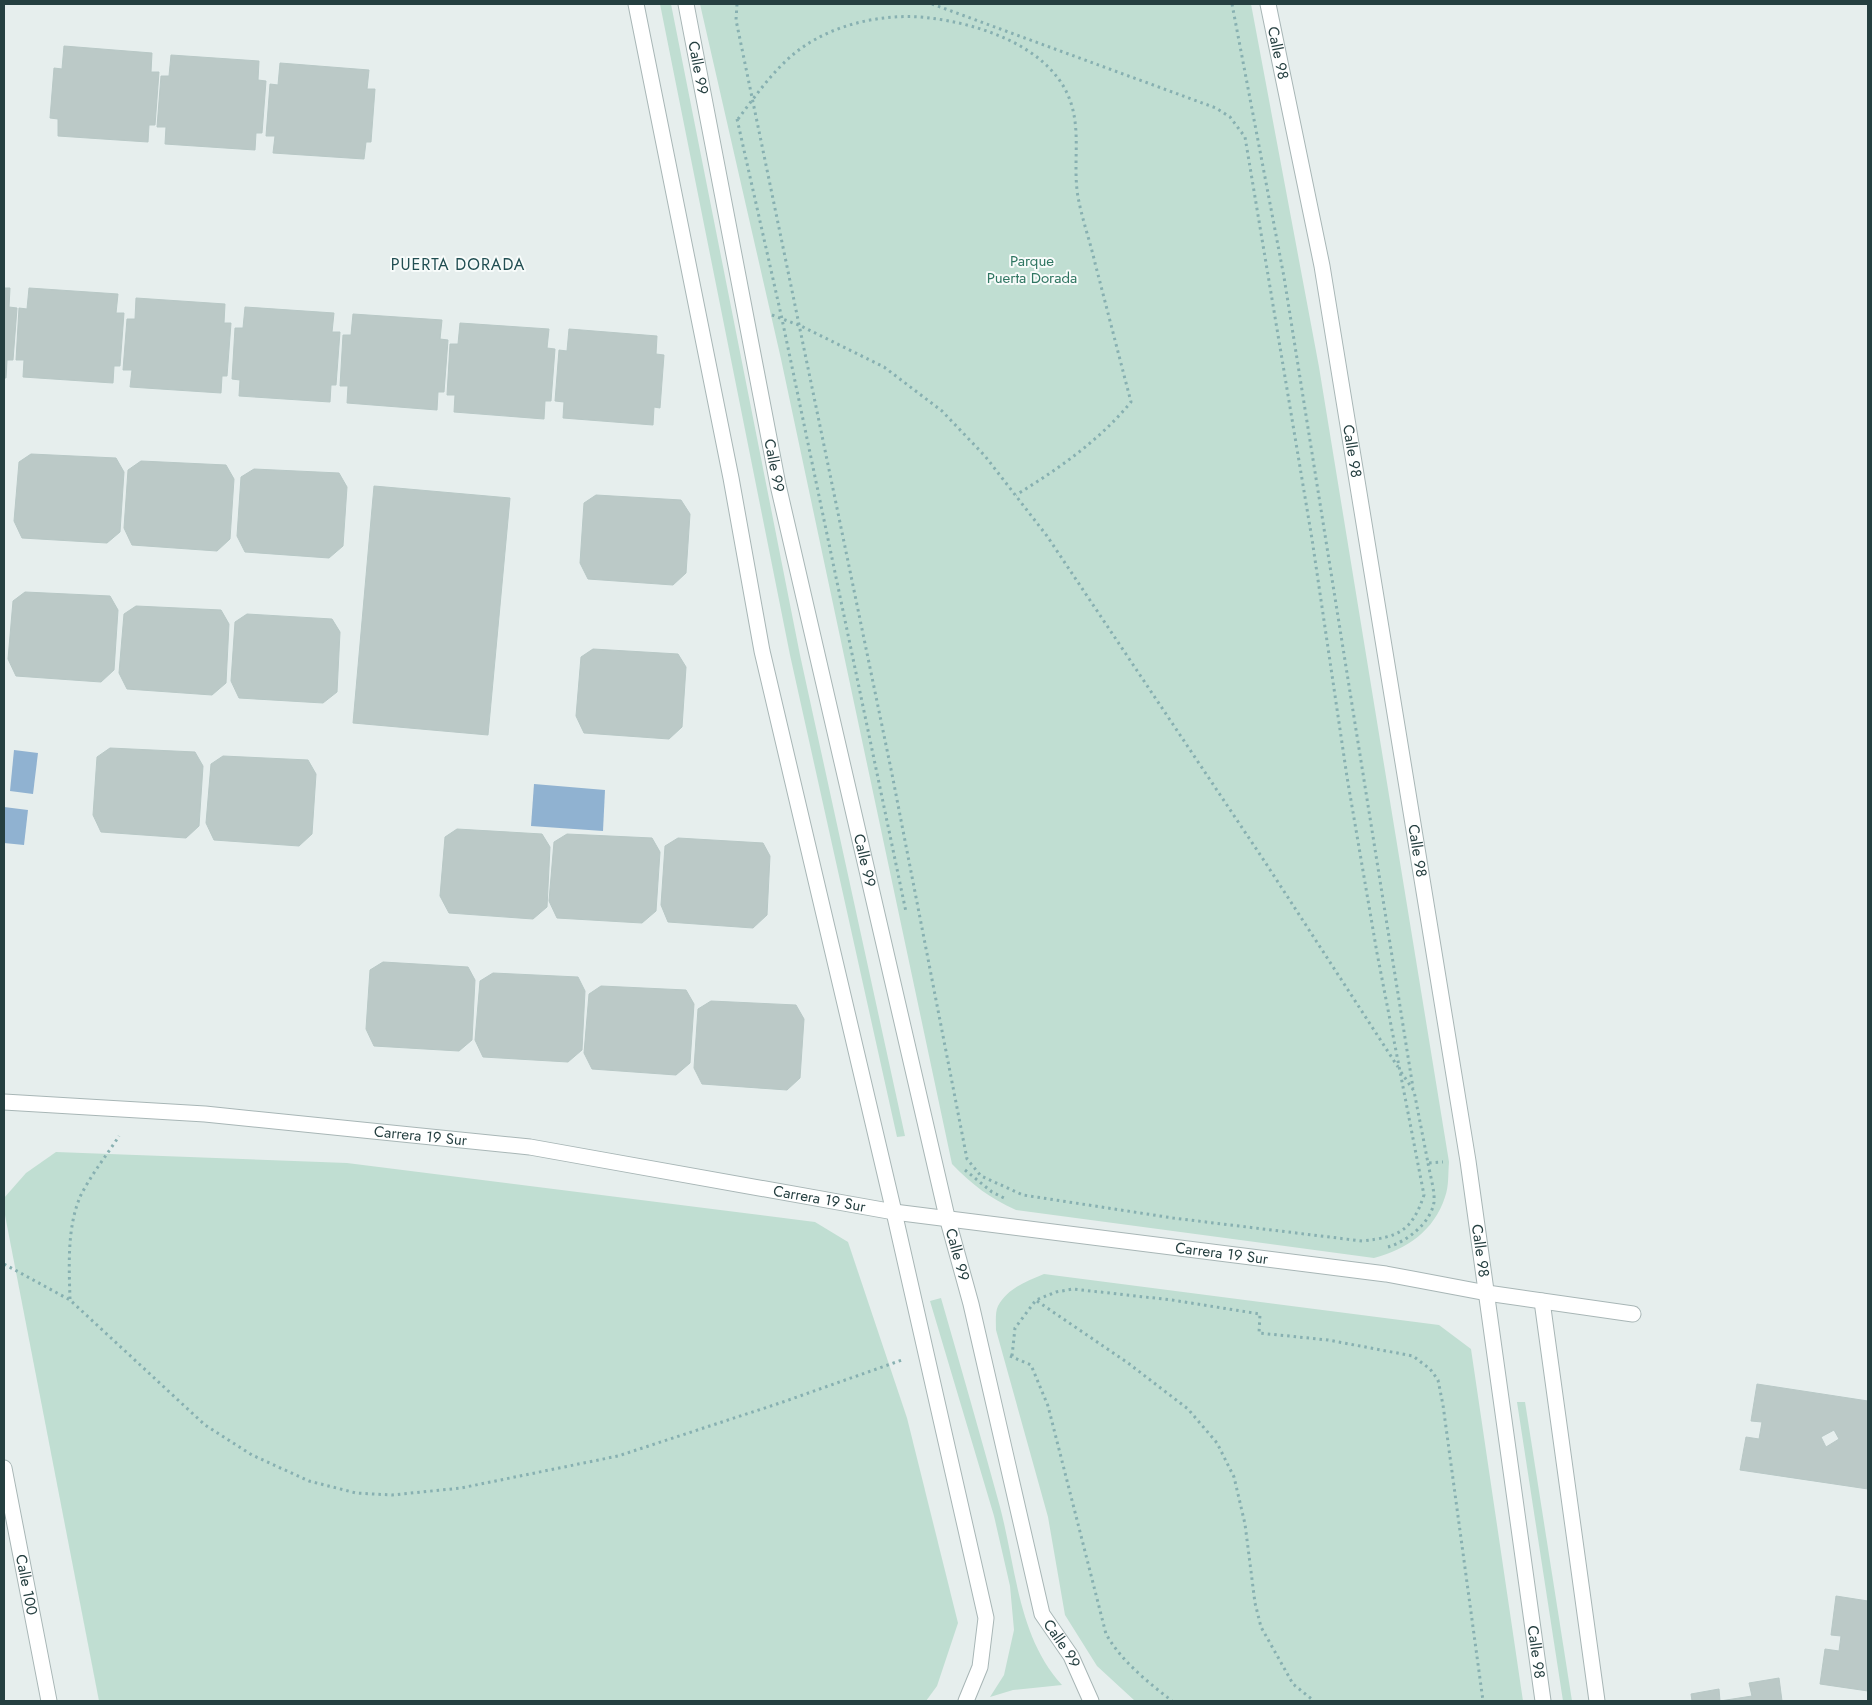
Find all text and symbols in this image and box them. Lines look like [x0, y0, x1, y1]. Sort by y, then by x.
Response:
street label: Calle 98 [1262, 25, 1294, 81]
street label: Calle 99 [682, 39, 714, 96]
park label: Parque Puerta Dorada [987, 250, 1077, 289]
district label: PUERTA DORADA [391, 253, 525, 276]
street label: Calle 98 [1337, 423, 1367, 479]
street label: Calle 99 [758, 437, 790, 495]
street label: Calle 98 [1402, 823, 1433, 879]
street label: Calle 99 [848, 832, 881, 889]
street label: Carrera 19 Sur [373, 1120, 469, 1152]
street label: Carrera 19 Sur [771, 1180, 868, 1218]
street label: Calle 98 [1466, 1223, 1495, 1279]
street label: Calle 99 [940, 1226, 975, 1284]
street label: Carrera 19 Sur [1174, 1237, 1270, 1270]
street label: Calle 100 [10, 1553, 43, 1617]
street label: Calle 99 [1038, 1615, 1086, 1671]
street label: Calle 98 [1522, 1624, 1551, 1680]

